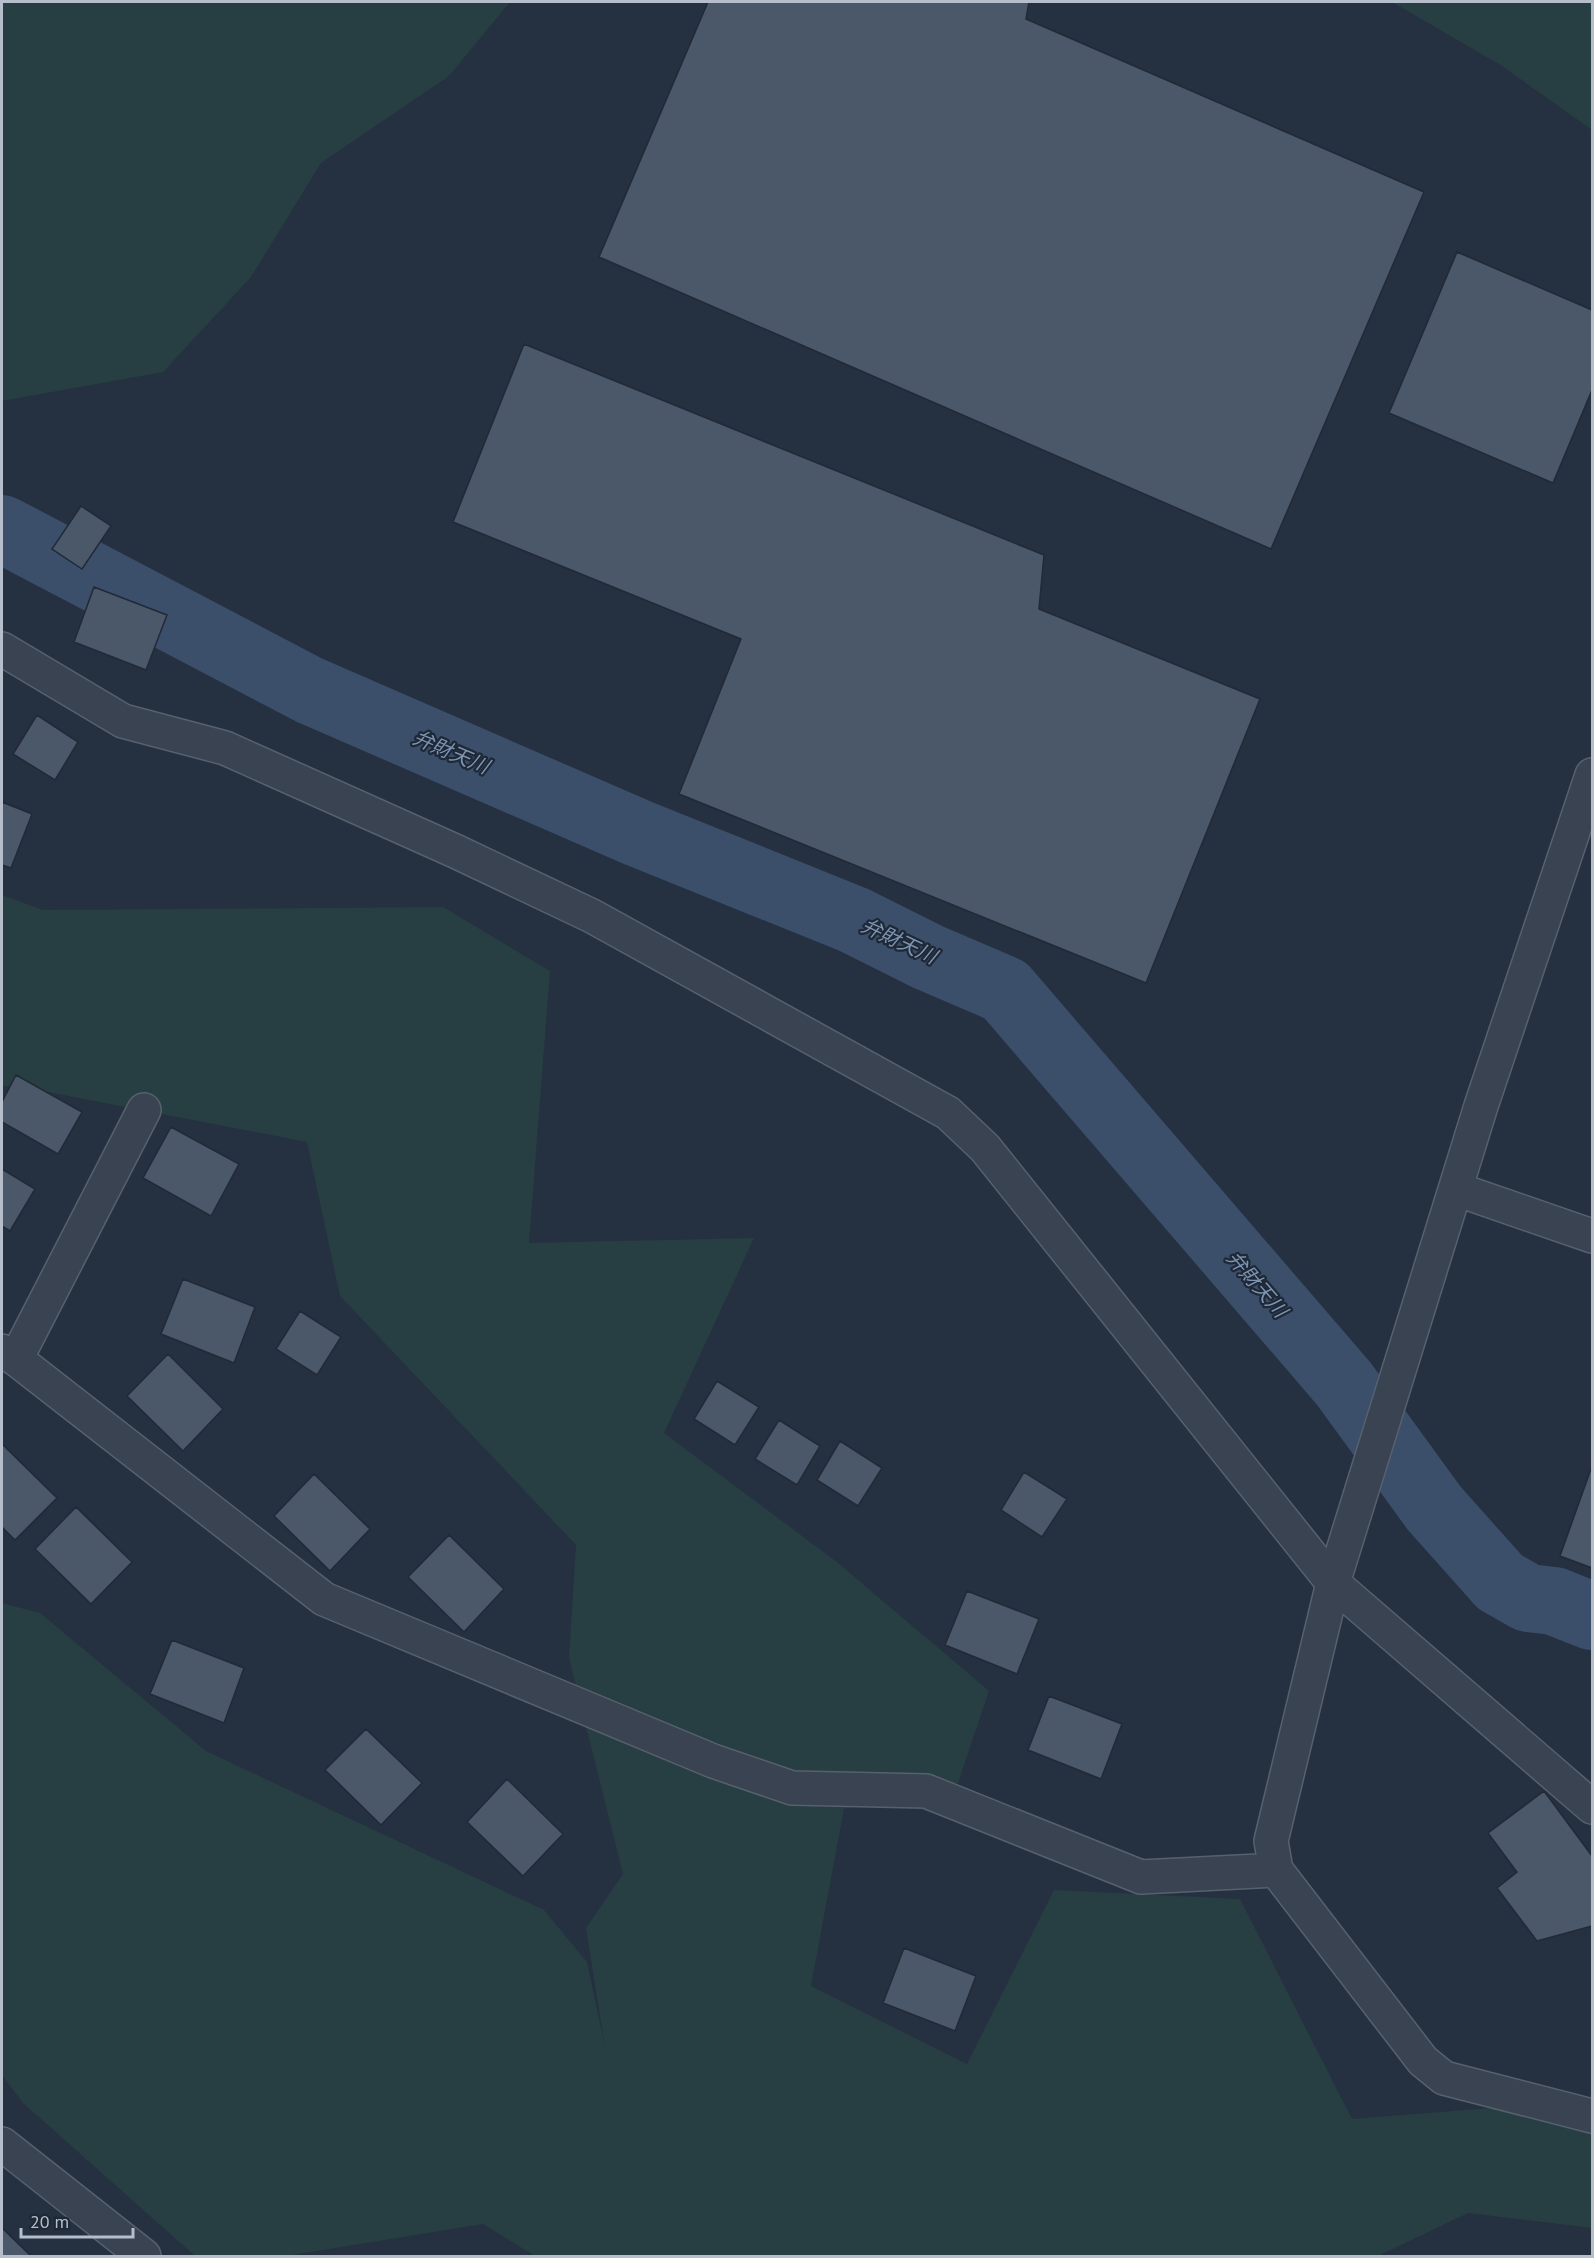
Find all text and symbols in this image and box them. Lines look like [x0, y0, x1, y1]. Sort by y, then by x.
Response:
water label: 弁財天川 [409, 724, 495, 780]
water label: 弁財天川 [857, 912, 943, 971]
water label: 弁財天川 [1221, 1245, 1294, 1324]
scale bar [21, 2201, 134, 2239]
text: 20 m [30, 2210, 69, 2233]

